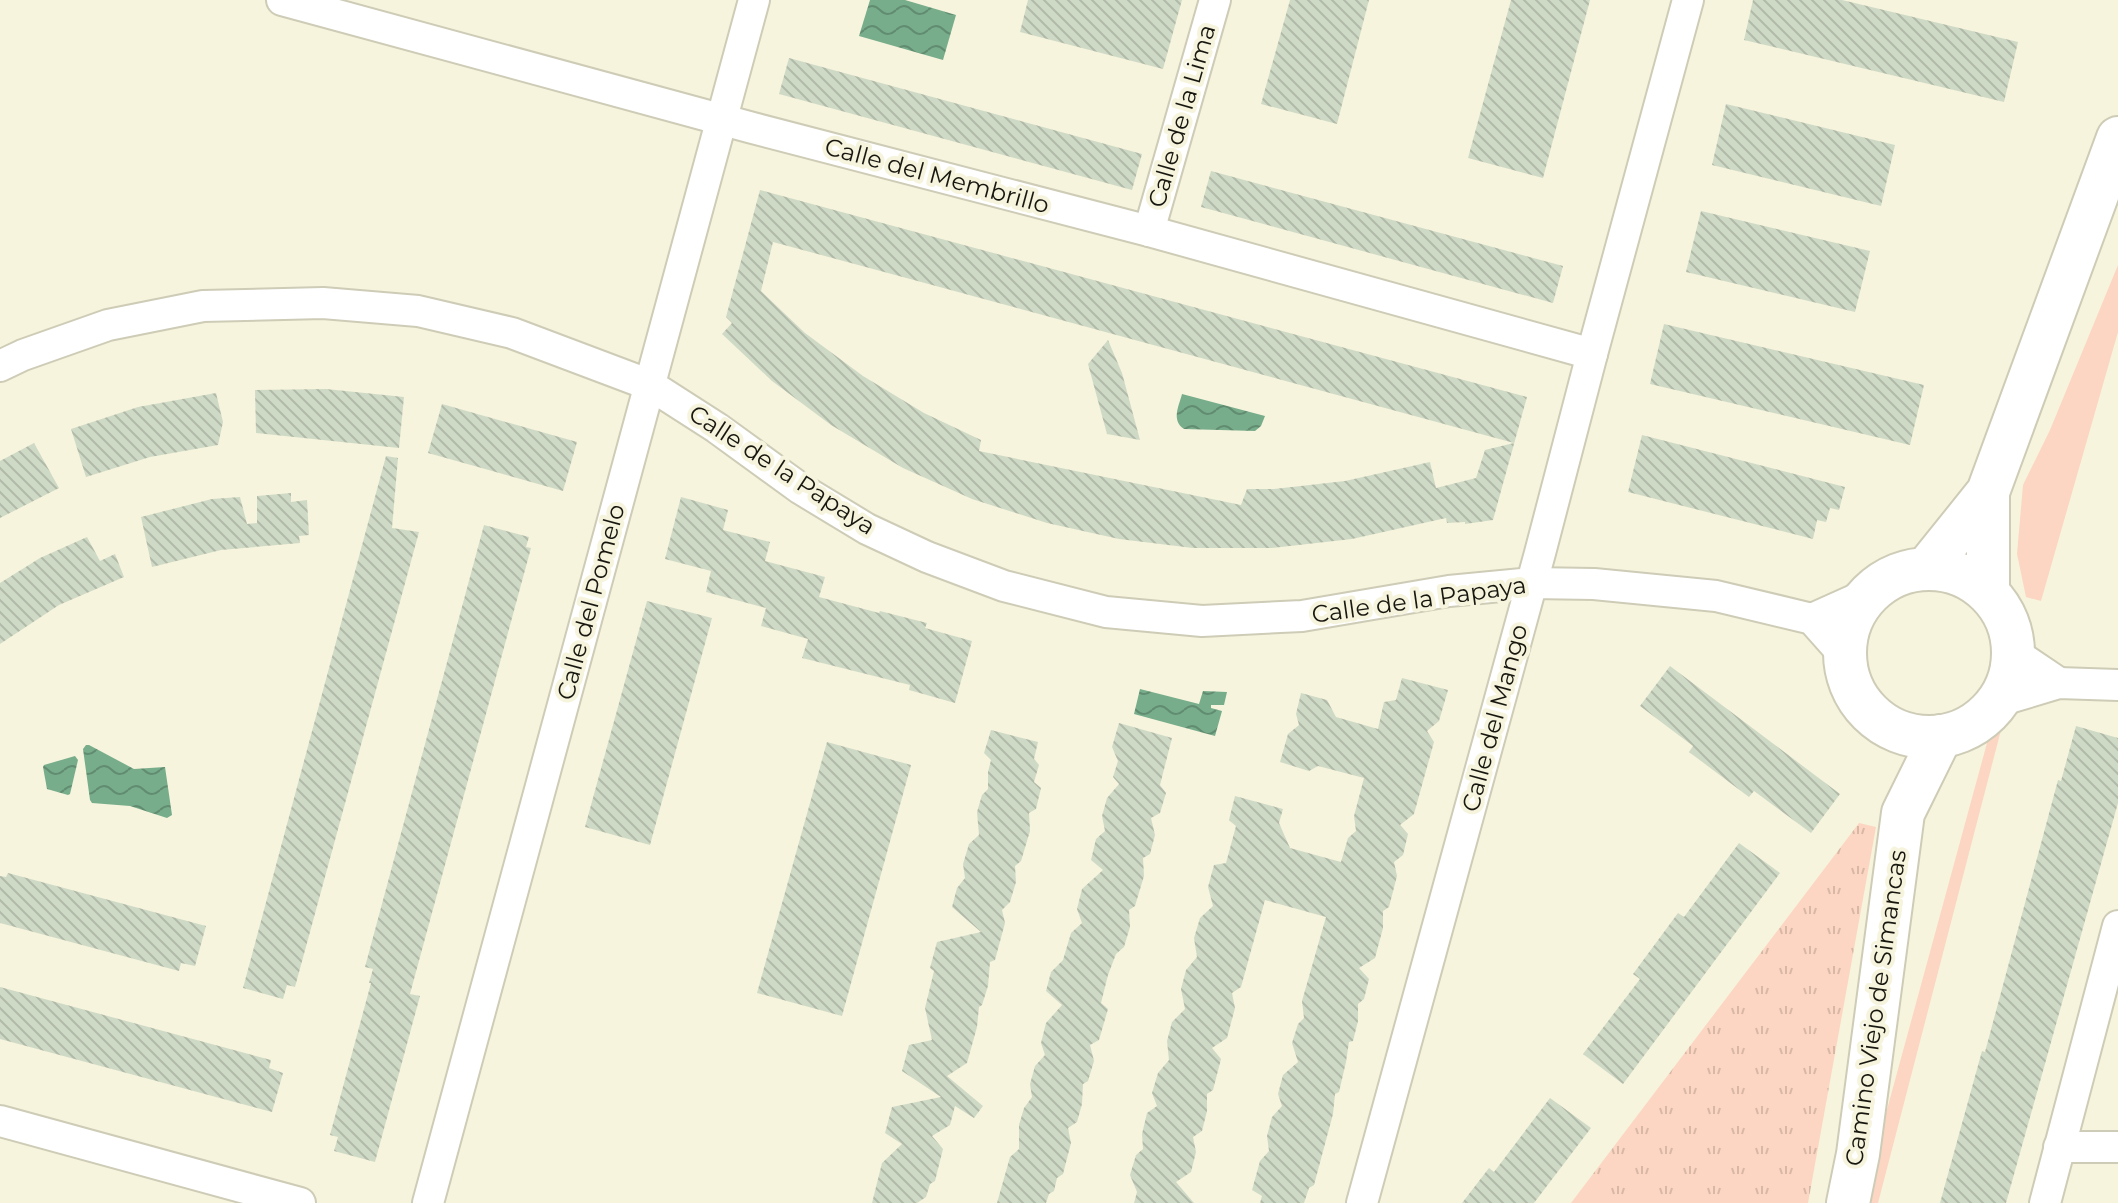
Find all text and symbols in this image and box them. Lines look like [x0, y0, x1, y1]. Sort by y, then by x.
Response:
street label: Calle de la Lima [1142, 21, 1221, 211]
street label: Calle del Membrillo [822, 132, 1053, 219]
street label: Calle de la Papaya [684, 399, 881, 541]
street label: Calle del Pomelo [550, 501, 631, 703]
street label: Calle de la Papaya [1310, 570, 1528, 629]
street label: Calle del Mango [1456, 621, 1533, 815]
street label: Camino Viejo de Simancas [1839, 848, 1912, 1168]

